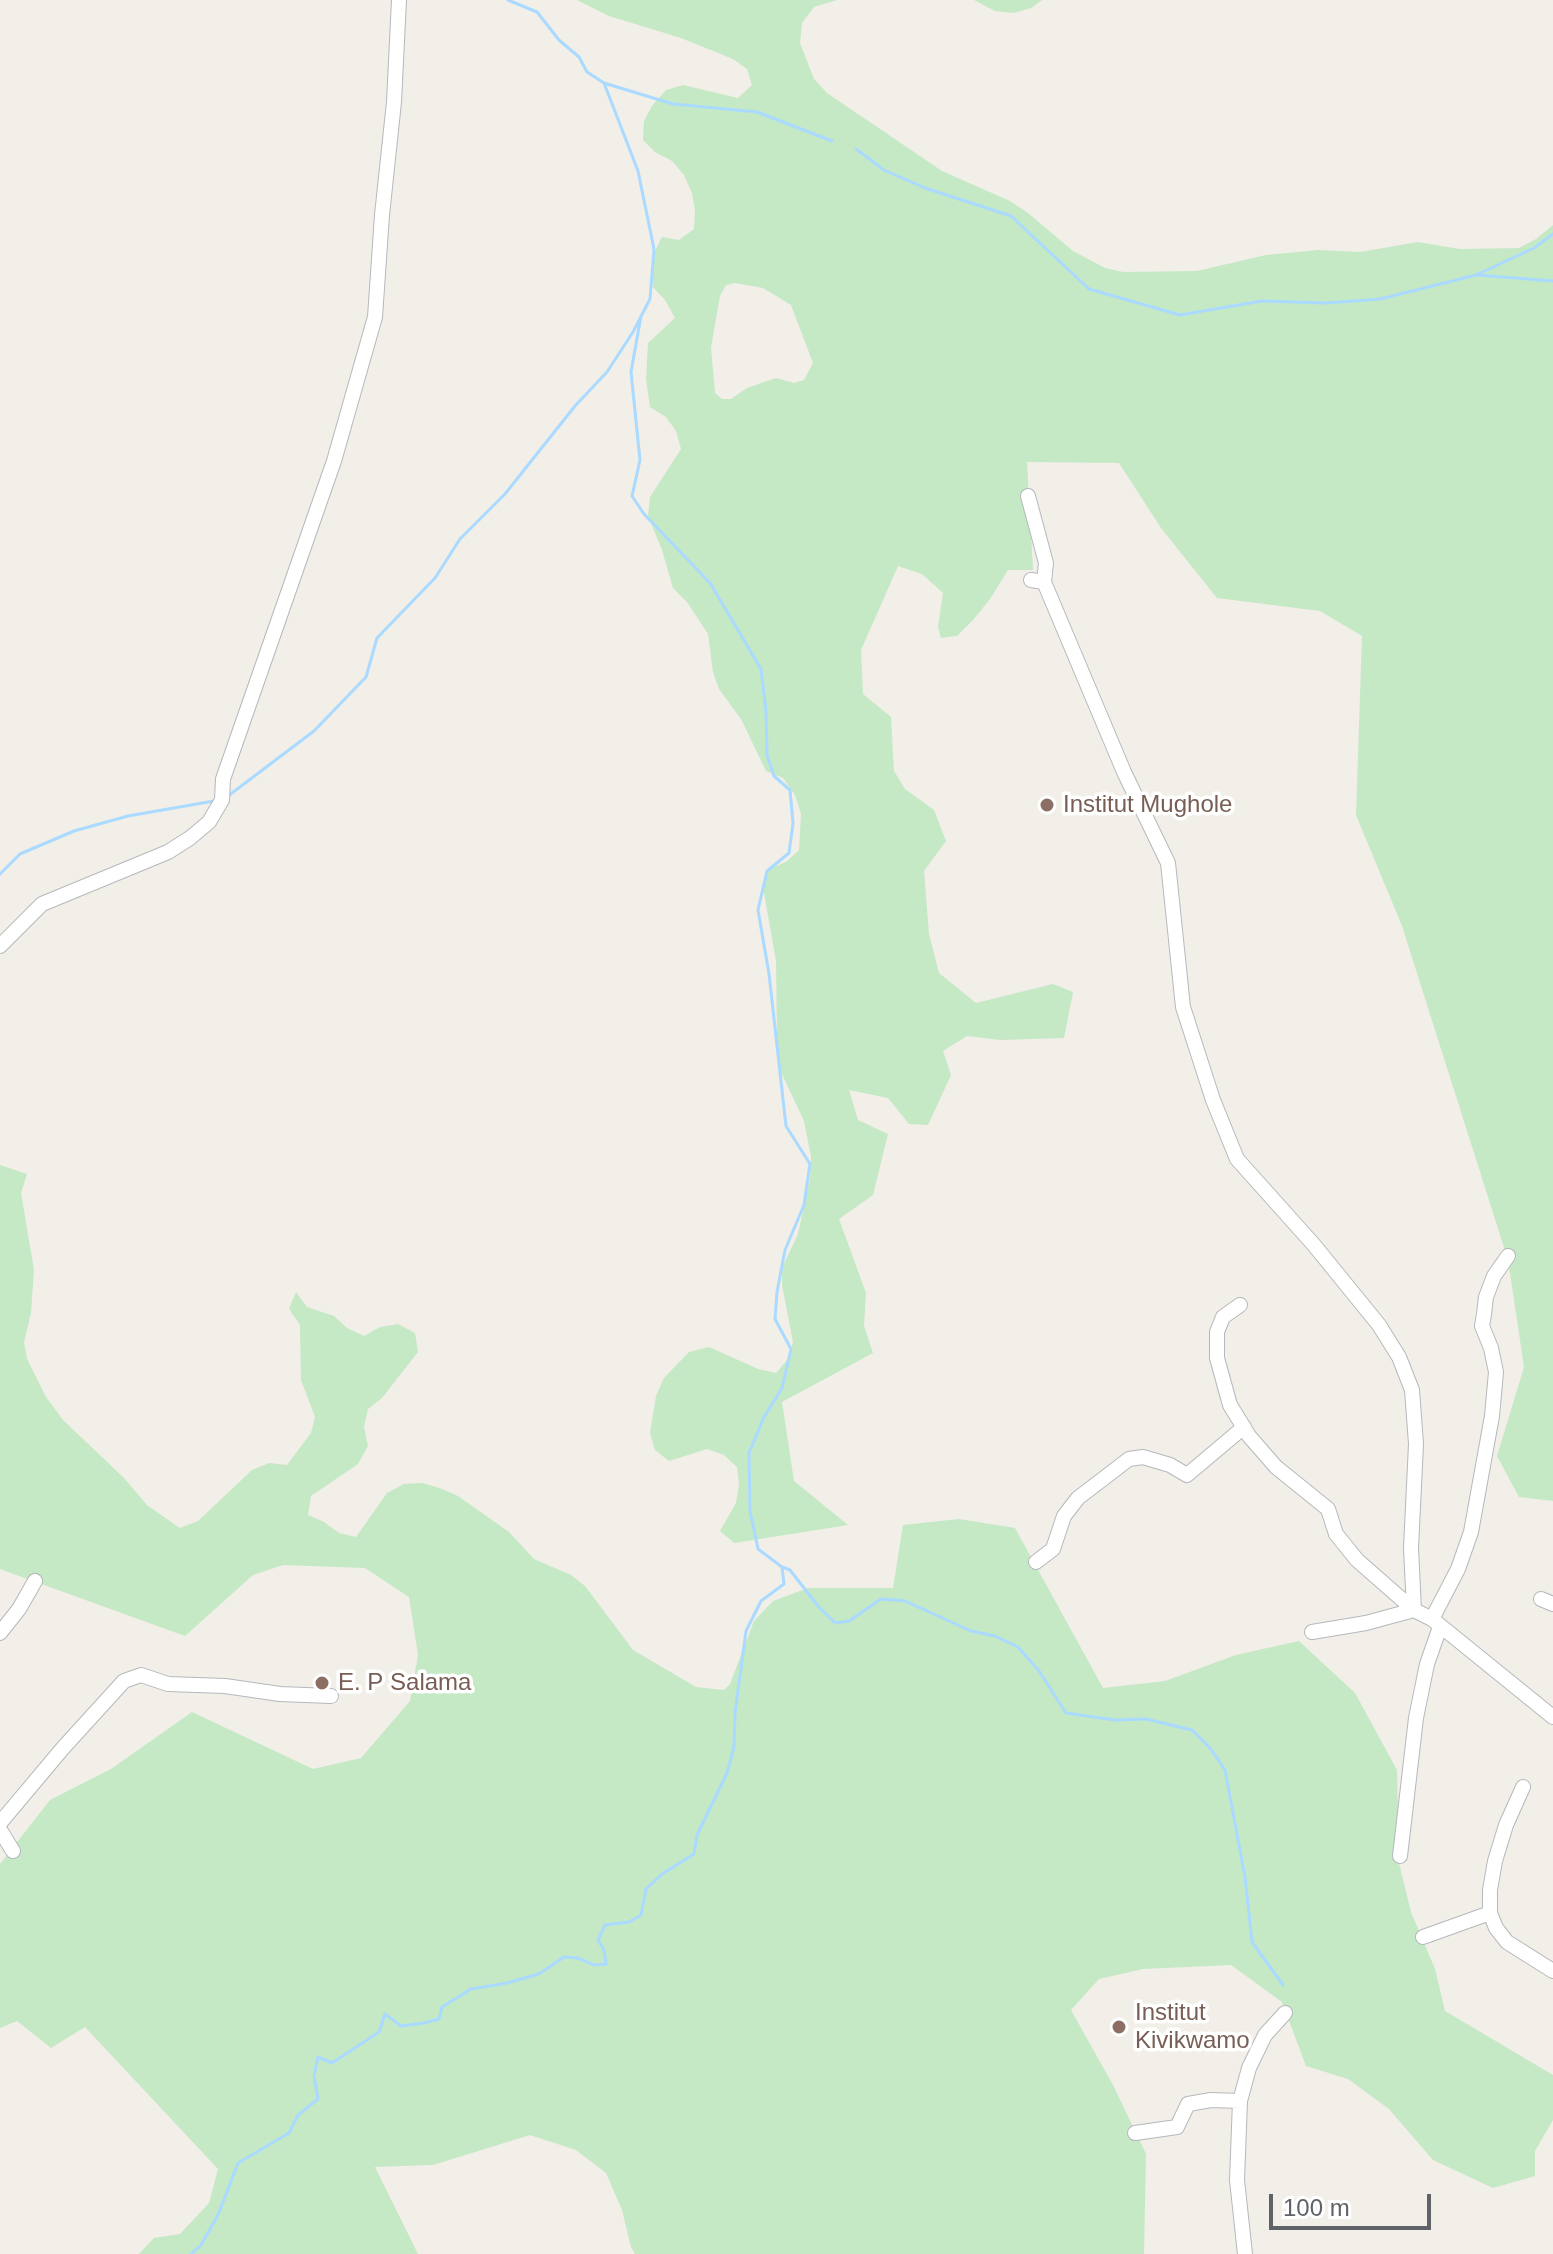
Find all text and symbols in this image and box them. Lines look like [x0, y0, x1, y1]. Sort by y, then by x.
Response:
place label: Institut Mughole [1063, 791, 1232, 819]
marker: Institut Mughole [1038, 796, 1056, 814]
place label: E. P Salama [338, 1669, 471, 1697]
marker: E. P Salama [313, 1674, 331, 1692]
place label: Institut Kivikwamo [1135, 1999, 1250, 2055]
marker: Institut Kivikwamo [1110, 2018, 1128, 2036]
scale bar [1273, 2178, 1435, 2228]
text: 100 m [1283, 2194, 1350, 2221]

